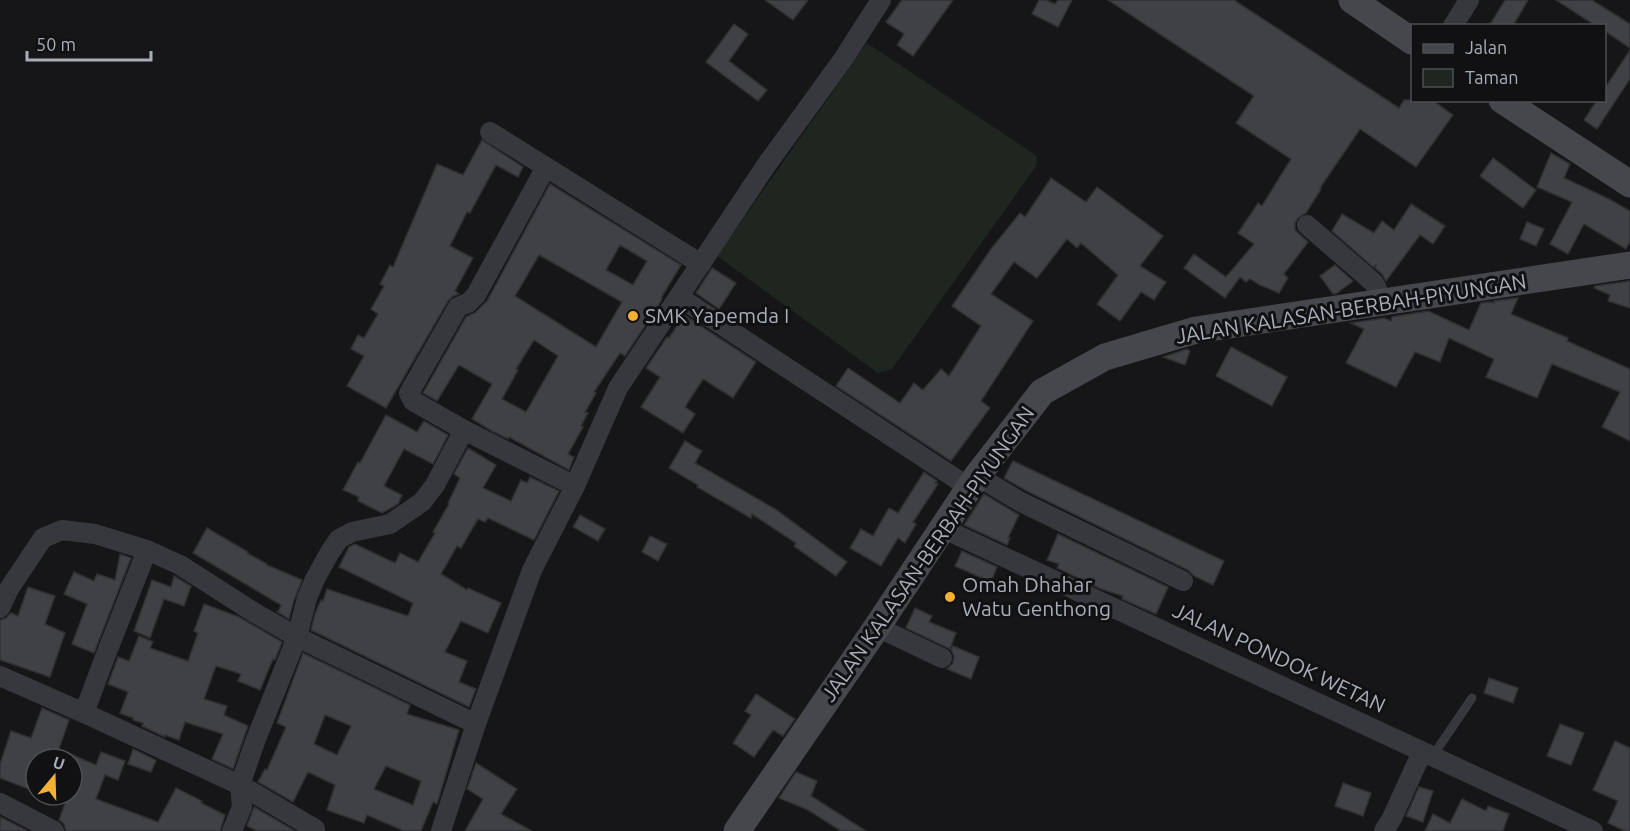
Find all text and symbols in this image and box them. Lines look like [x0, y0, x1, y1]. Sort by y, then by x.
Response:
scale bar [27, 24, 152, 62]
legend [1411, 24, 1606, 102]
text: 50 m [36, 34, 76, 54]
text: Jalan [1465, 37, 1507, 57]
text: Taman [1465, 67, 1519, 87]
street label: JALAN KALASAN-BERBAH-PIYUNGAN [1174, 268, 1528, 348]
place label: SMK Yapemda I [645, 303, 789, 327]
marker: SMK Yapemda I [626, 309, 640, 323]
street label: JALAN KALASAN-BERBAH-PIYUNGAN [816, 401, 1039, 706]
place label: Omah Dhahar Watu Genthong [962, 572, 1111, 620]
marker: Omah Dhahar Watu Genthong [943, 590, 957, 604]
street label: JALAN PONDOK WETAN [1169, 597, 1389, 717]
north arrow [24, 747, 84, 807]
text: U [51, 752, 67, 773]

